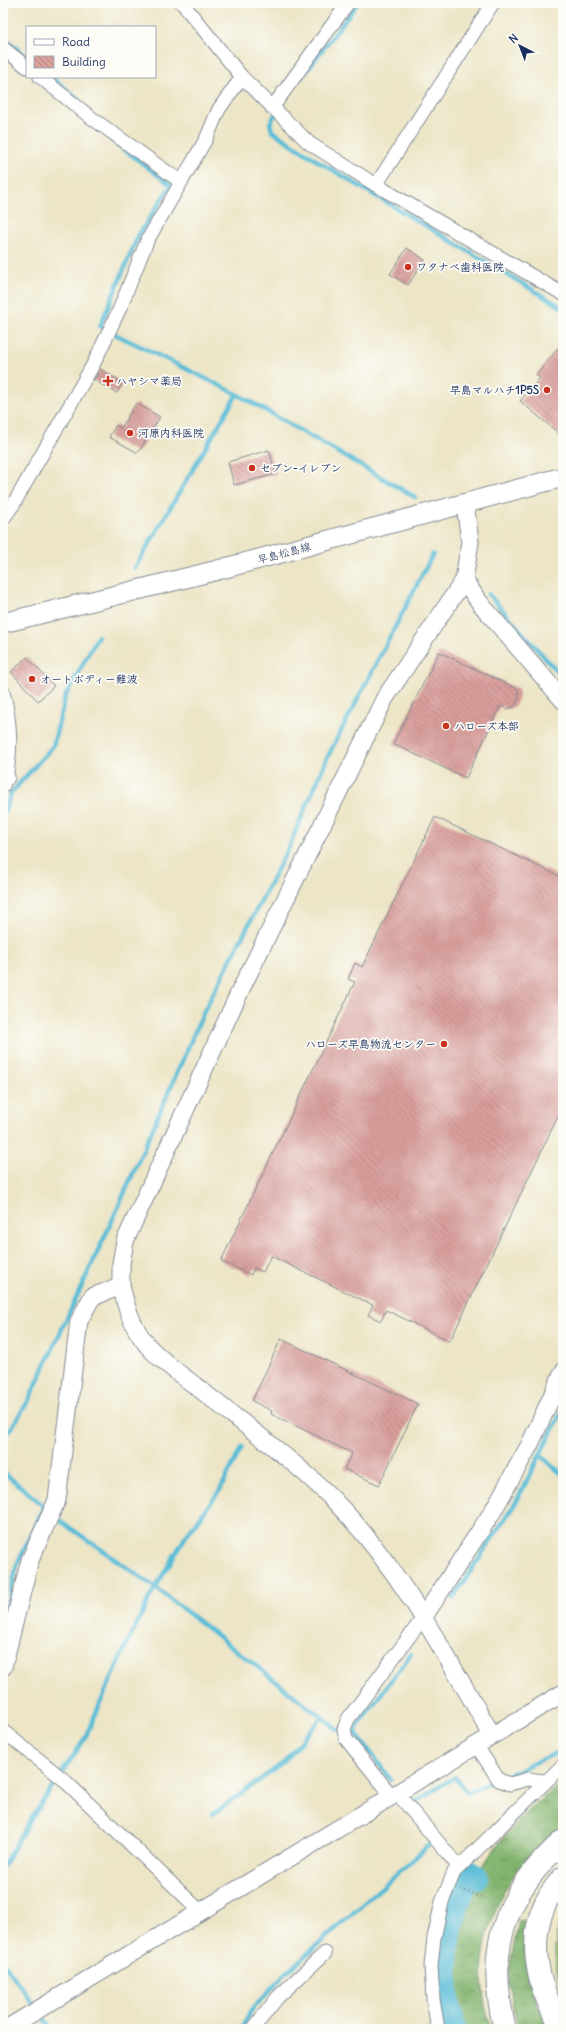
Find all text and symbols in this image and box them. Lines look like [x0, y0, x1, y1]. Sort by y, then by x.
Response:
legend [26, 26, 156, 78]
north arrow [500, 26, 540, 66]
text: N [506, 31, 521, 46]
text: Road [62, 34, 90, 49]
text: Building [62, 54, 106, 69]
place label: ワタナベ歯科医院 [416, 260, 504, 274]
marker: ワタナベ歯科医院 [403, 262, 413, 272]
place label: ハヤシマ薬局 [116, 374, 182, 388]
marker: ハヤシマ薬局 [103, 376, 113, 386]
place label: 早島マルハチ1P5S [450, 383, 539, 397]
marker: 早島マルハチ1P5S [542, 385, 552, 395]
place label: 河原内科医院 [138, 426, 204, 440]
marker: 河原内科医院 [125, 428, 135, 438]
place label: セブン-イレブン [260, 461, 342, 475]
marker: セブン-イレブン [247, 463, 257, 473]
street label: 早島松島線 [256, 539, 312, 567]
place label: オートボディー難波 [40, 672, 138, 686]
marker: オートボディー難波 [27, 674, 37, 684]
place label: ハローズ本部 [454, 719, 519, 733]
marker: ハローズ本部 [441, 721, 451, 731]
place label: ハローズ早島物流センター [305, 1037, 436, 1051]
marker: ハローズ早島物流センター [439, 1039, 449, 1049]

